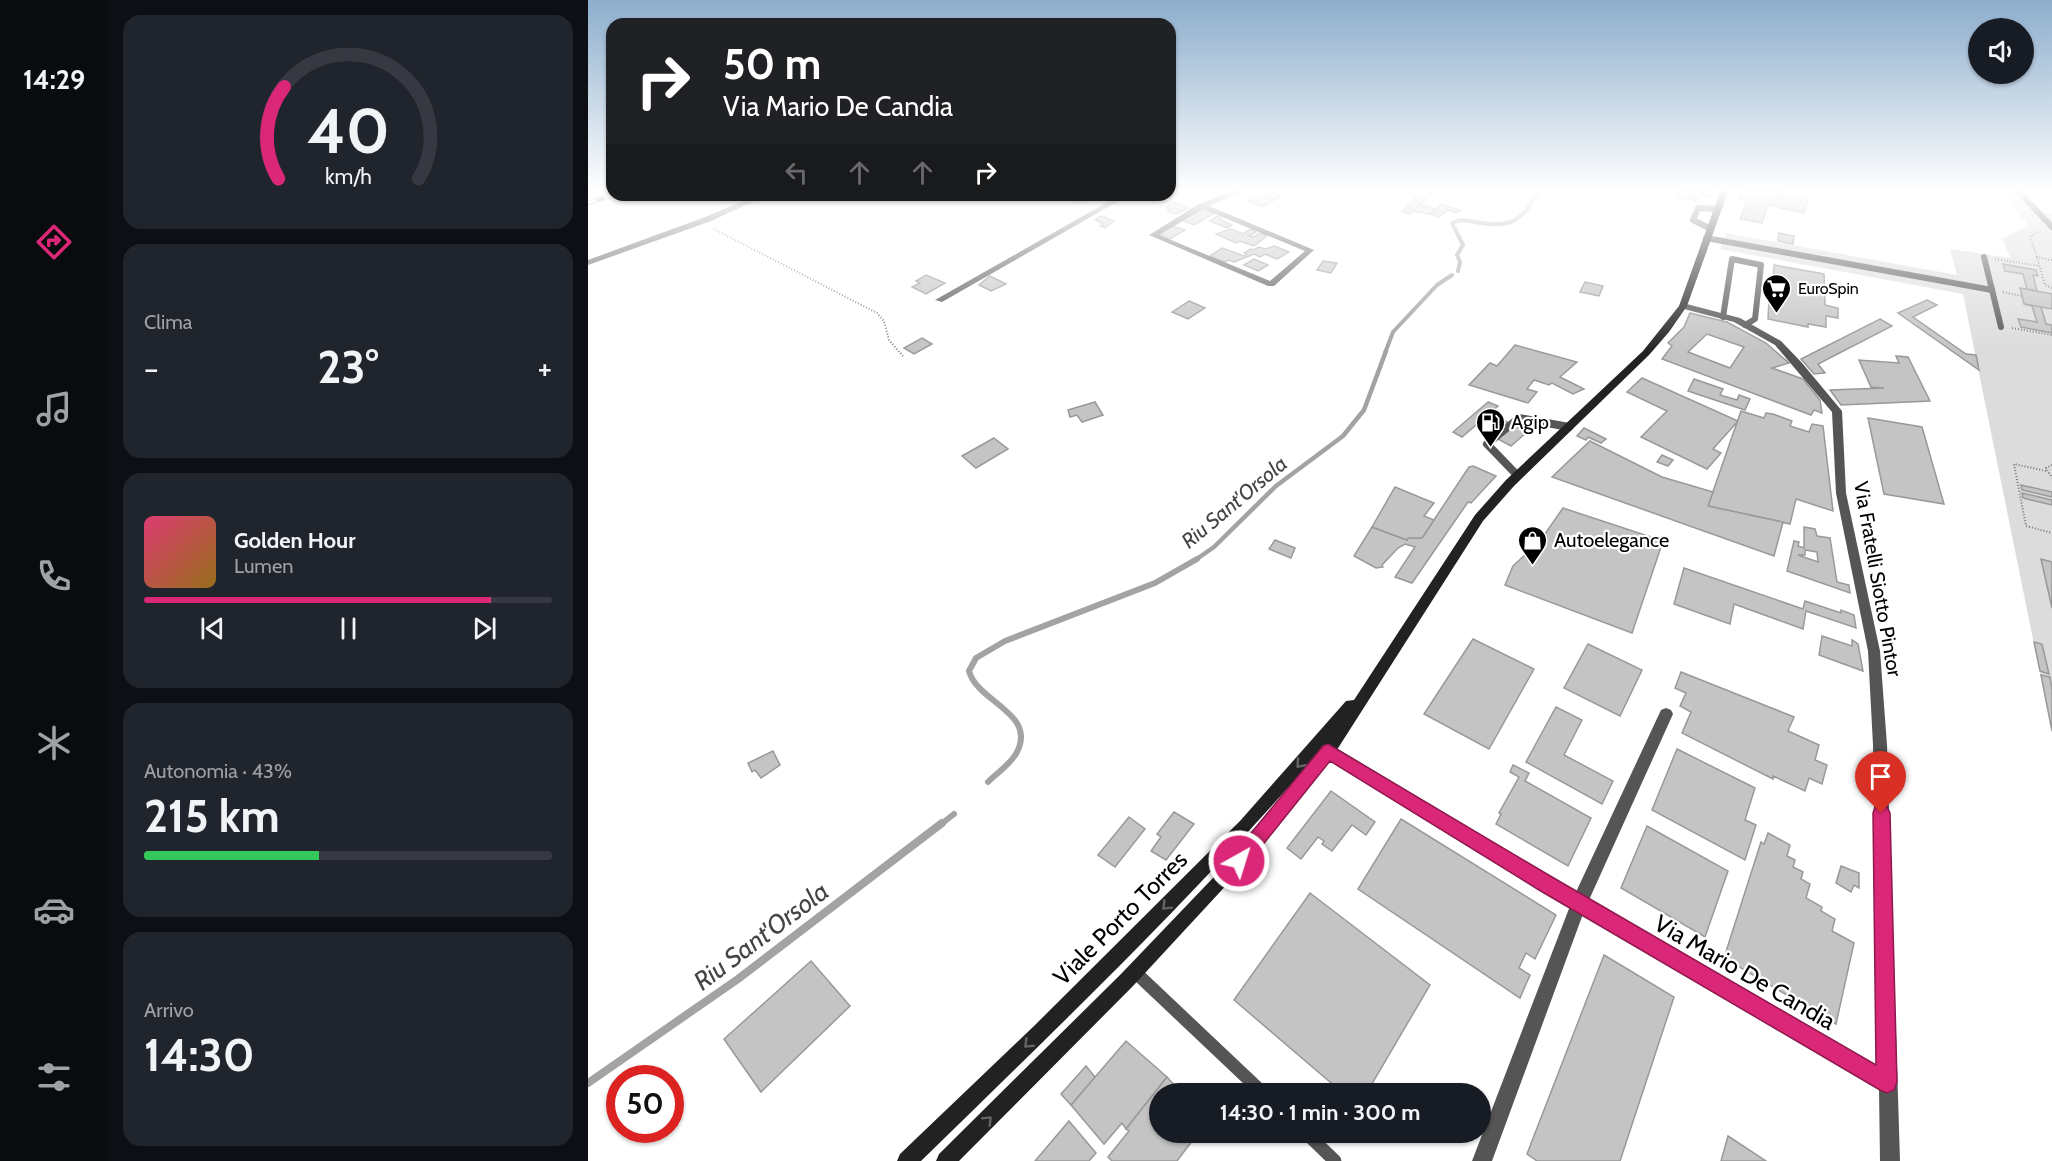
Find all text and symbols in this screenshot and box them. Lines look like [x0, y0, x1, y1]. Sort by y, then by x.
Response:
map controls [1968, 18, 2034, 84]
button: sound [1968, 18, 2034, 84]
text: 50 m [723, 38, 821, 90]
icon: right [624, 42, 702, 120]
text: 14:29 [23, 63, 85, 96]
text: Via Mario De Candia [723, 90, 953, 123]
text: 40 [307, 93, 389, 169]
icon: left [780, 156, 813, 189]
icon: ahead [843, 156, 876, 189]
icon: ahead [906, 156, 939, 189]
icon: right [969, 156, 1002, 189]
text: km/h [325, 163, 371, 189]
icon: directions [33, 221, 75, 263]
supermarket icon: EuroSpin [1761, 272, 1793, 314]
place label: EuroSpin [1798, 279, 1859, 298]
text: Clima [144, 310, 192, 334]
text: 23° [317, 340, 379, 394]
text: − [144, 348, 159, 388]
text: + [537, 348, 552, 388]
icon: music [33, 388, 75, 430]
fuel station icon: Agip [1474, 406, 1506, 448]
place label: Agip [1511, 410, 1549, 434]
water label: Riu Sant'Orsola [1176, 451, 1292, 553]
street label: Via Fratelli Siotto Pintor [1849, 480, 1907, 679]
shop icon: Autoelegance [1517, 524, 1549, 566]
text: Golden Hour [234, 527, 355, 554]
place label: Autoelegance [1554, 528, 1669, 552]
text: Lumen [234, 554, 293, 578]
icon: phone [33, 555, 75, 597]
icon: previous [196, 612, 229, 645]
icon: pause [332, 612, 365, 645]
icon: next [468, 612, 501, 645]
icon: climate [33, 722, 75, 764]
pin [1855, 751, 1906, 813]
one-way arrow [1296, 757, 1307, 768]
text: Autonomia · 43% [144, 759, 292, 783]
icon: arrive [1864, 760, 1897, 793]
text: 215 km [144, 789, 280, 843]
position arrow [1207, 829, 1271, 893]
street label: Viale Porto Torres [1047, 845, 1193, 991]
water label: Riu Sant'Orsola [687, 875, 835, 997]
icon: car [33, 889, 75, 931]
one-way arrow [1163, 898, 1174, 909]
street label: Via Mario De Candia [1649, 908, 1841, 1036]
text: Arrivo [144, 998, 194, 1022]
text: 14:30 [144, 1028, 255, 1082]
one-way arrow [1025, 1036, 1036, 1047]
icon: filters [33, 1056, 75, 1098]
speed limit sign: 50 [606, 1065, 684, 1143]
text: 14:30 · 1 min · 300 m [1220, 1099, 1420, 1126]
one-way arrow [980, 1116, 991, 1127]

